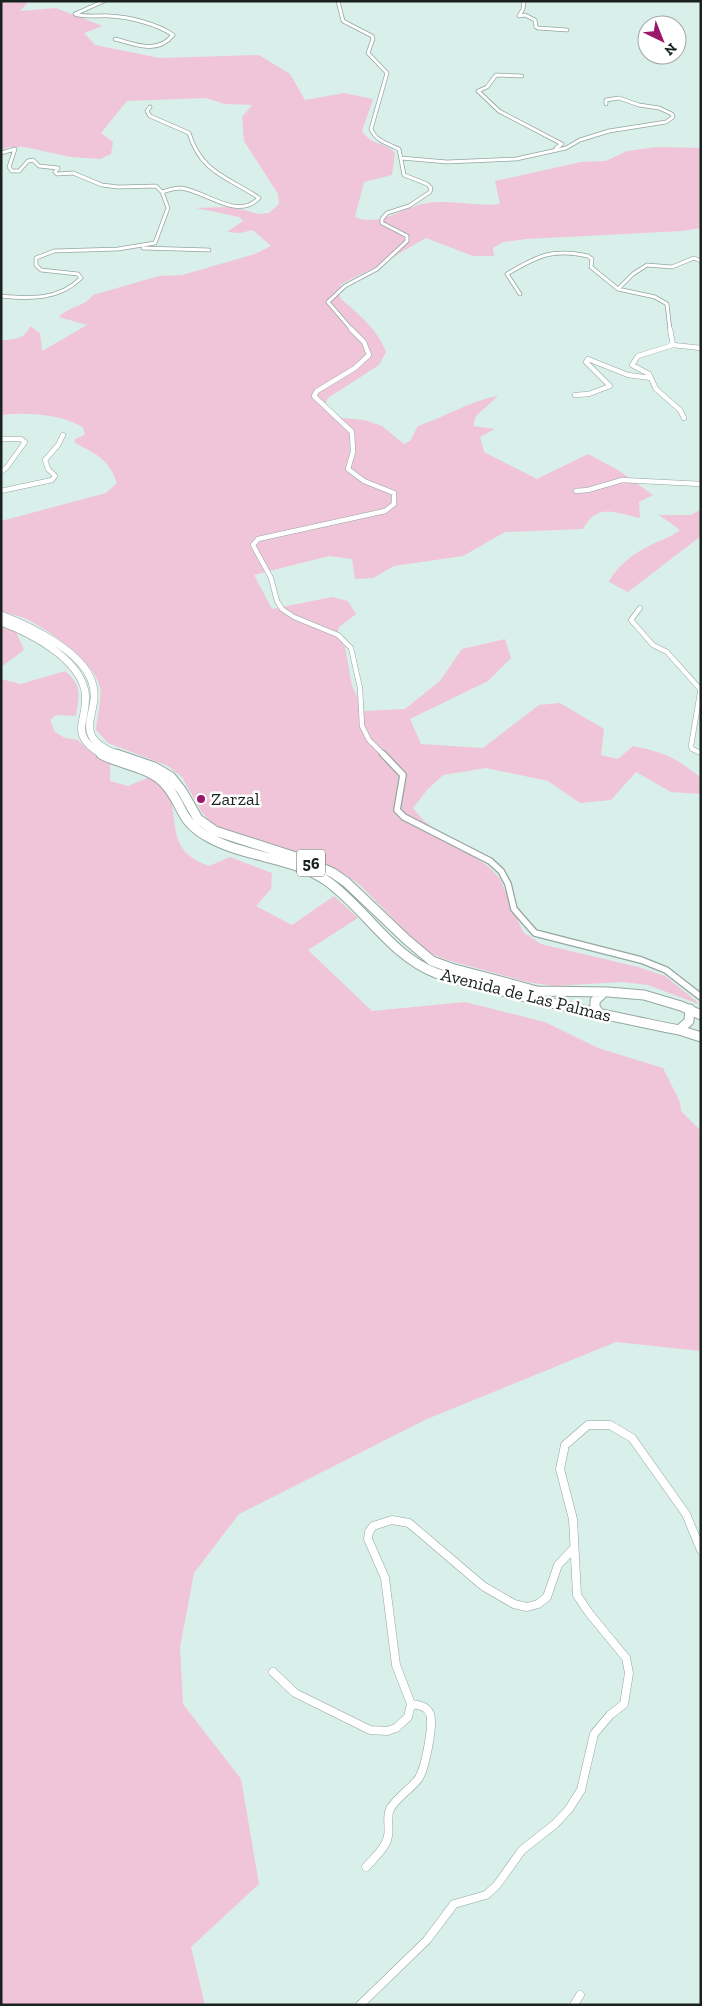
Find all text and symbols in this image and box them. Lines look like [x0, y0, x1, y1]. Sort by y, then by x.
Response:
north arrow [637, 15, 687, 65]
text: N [661, 39, 680, 59]
place label: Zarzal [211, 788, 260, 810]
marker: Zarzal [195, 793, 207, 805]
road number: 56 [297, 850, 325, 876]
street label: Avenida de Las Palmas [438, 963, 614, 1027]

